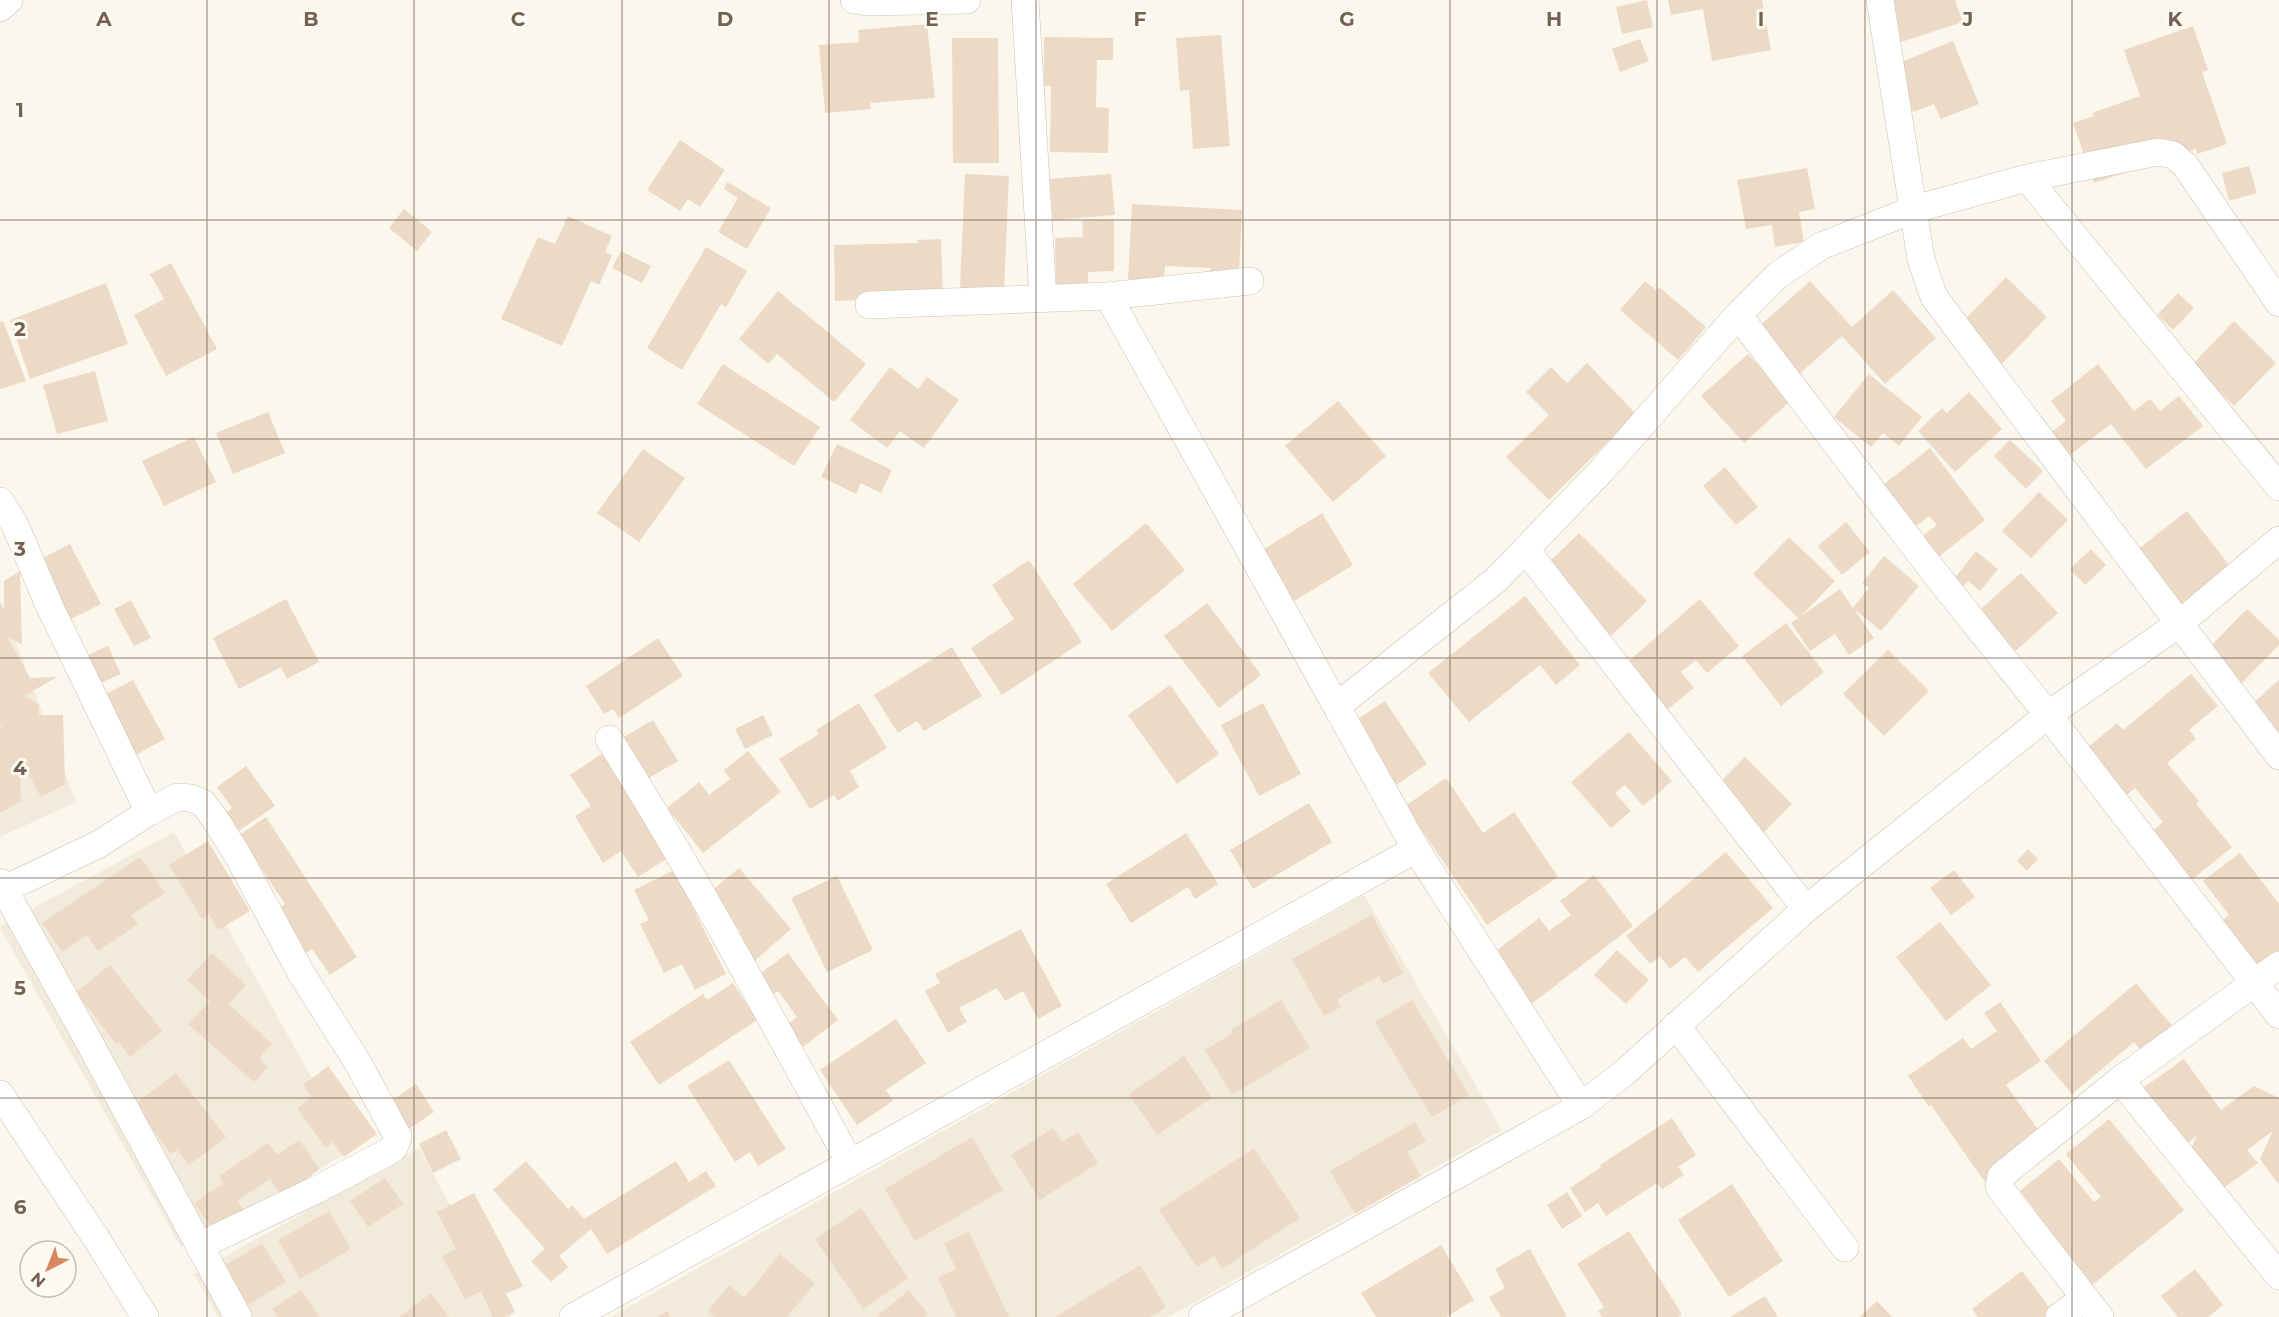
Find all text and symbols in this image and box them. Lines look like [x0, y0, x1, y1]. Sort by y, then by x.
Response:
text: A [95, 7, 112, 31]
text: B [303, 7, 319, 31]
text: C [511, 7, 526, 31]
text: D [717, 7, 733, 31]
text: E [925, 7, 939, 31]
text: F [1134, 7, 1147, 31]
text: G [1339, 7, 1355, 31]
text: H [1546, 7, 1562, 31]
text: I [1758, 7, 1764, 31]
text: J [1962, 7, 1973, 31]
text: K [2168, 7, 2184, 31]
text: 1 [16, 98, 24, 122]
text: 2 [14, 317, 26, 341]
text: 3 [13, 537, 26, 561]
text: 4 [13, 756, 27, 780]
text: 5 [14, 976, 26, 1000]
text: 6 [14, 1195, 27, 1219]
north arrow [18, 1239, 78, 1299]
text: N [27, 1268, 49, 1291]

